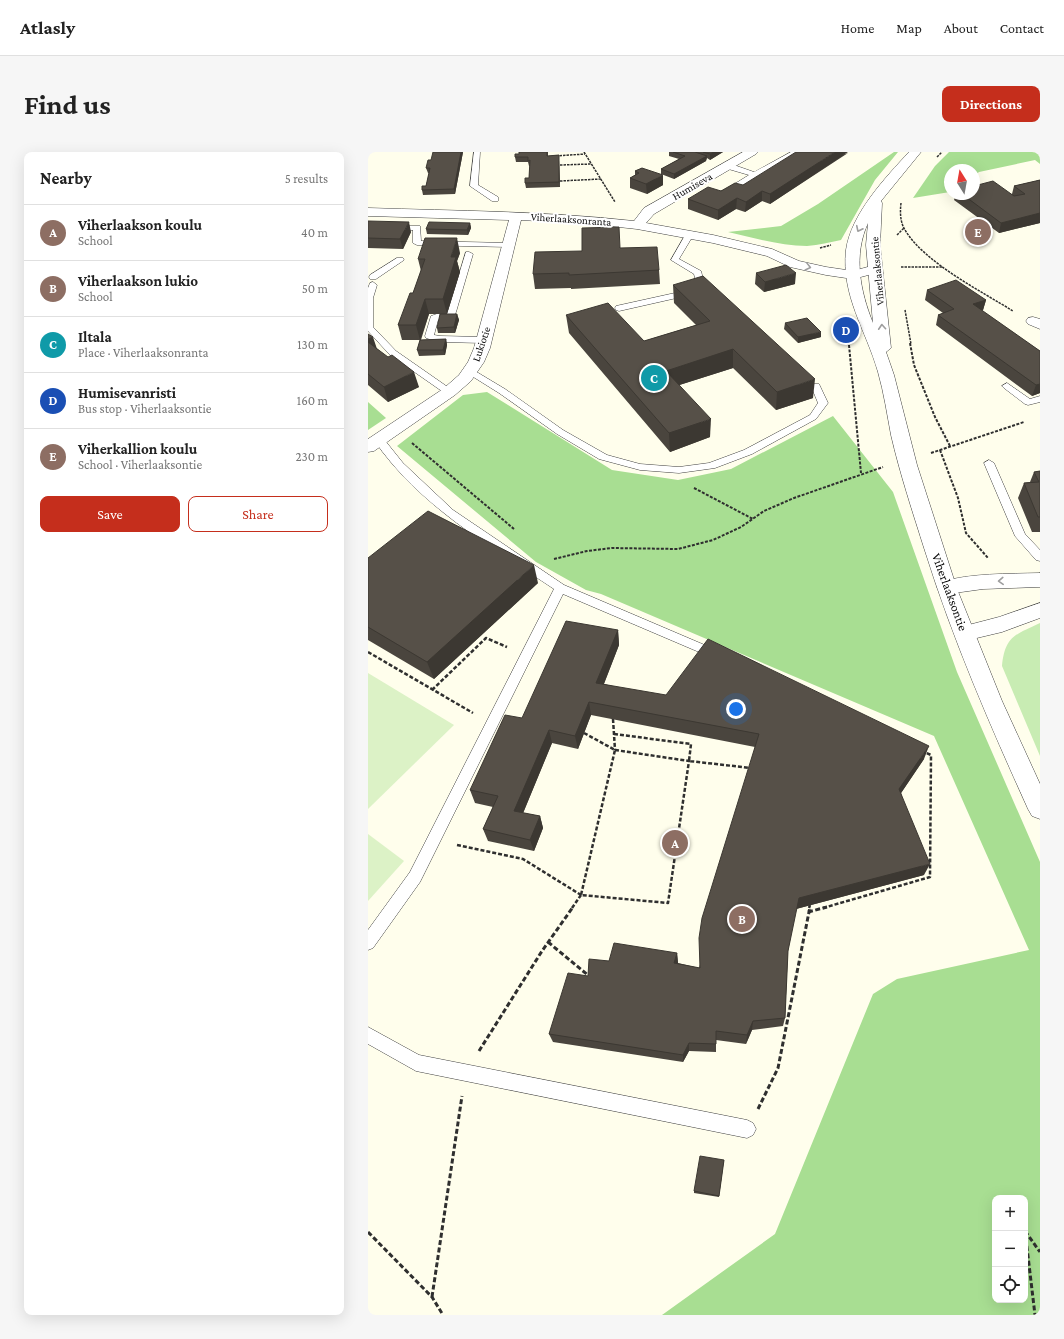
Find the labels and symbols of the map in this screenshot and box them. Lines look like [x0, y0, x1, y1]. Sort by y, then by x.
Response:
north arrow [944, 164, 980, 200]
street label: Humiseva [670, 170, 714, 202]
street label: Viherlaaksonranta [530, 210, 612, 228]
pin: E [965, 217, 991, 247]
one-way arrow [856, 225, 864, 232]
street label: Viherlaaksontie [868, 236, 886, 306]
one-way arrow [804, 262, 811, 271]
pin: D [833, 315, 859, 345]
one-way arrow [877, 324, 886, 330]
street label: Lukiotie [469, 325, 493, 363]
pin: C [641, 363, 667, 393]
street label: Viherlaaksontie [929, 551, 971, 633]
one-way arrow [998, 577, 1004, 585]
your location [726, 699, 746, 719]
pin: A [662, 828, 688, 858]
pin: B [729, 904, 755, 934]

